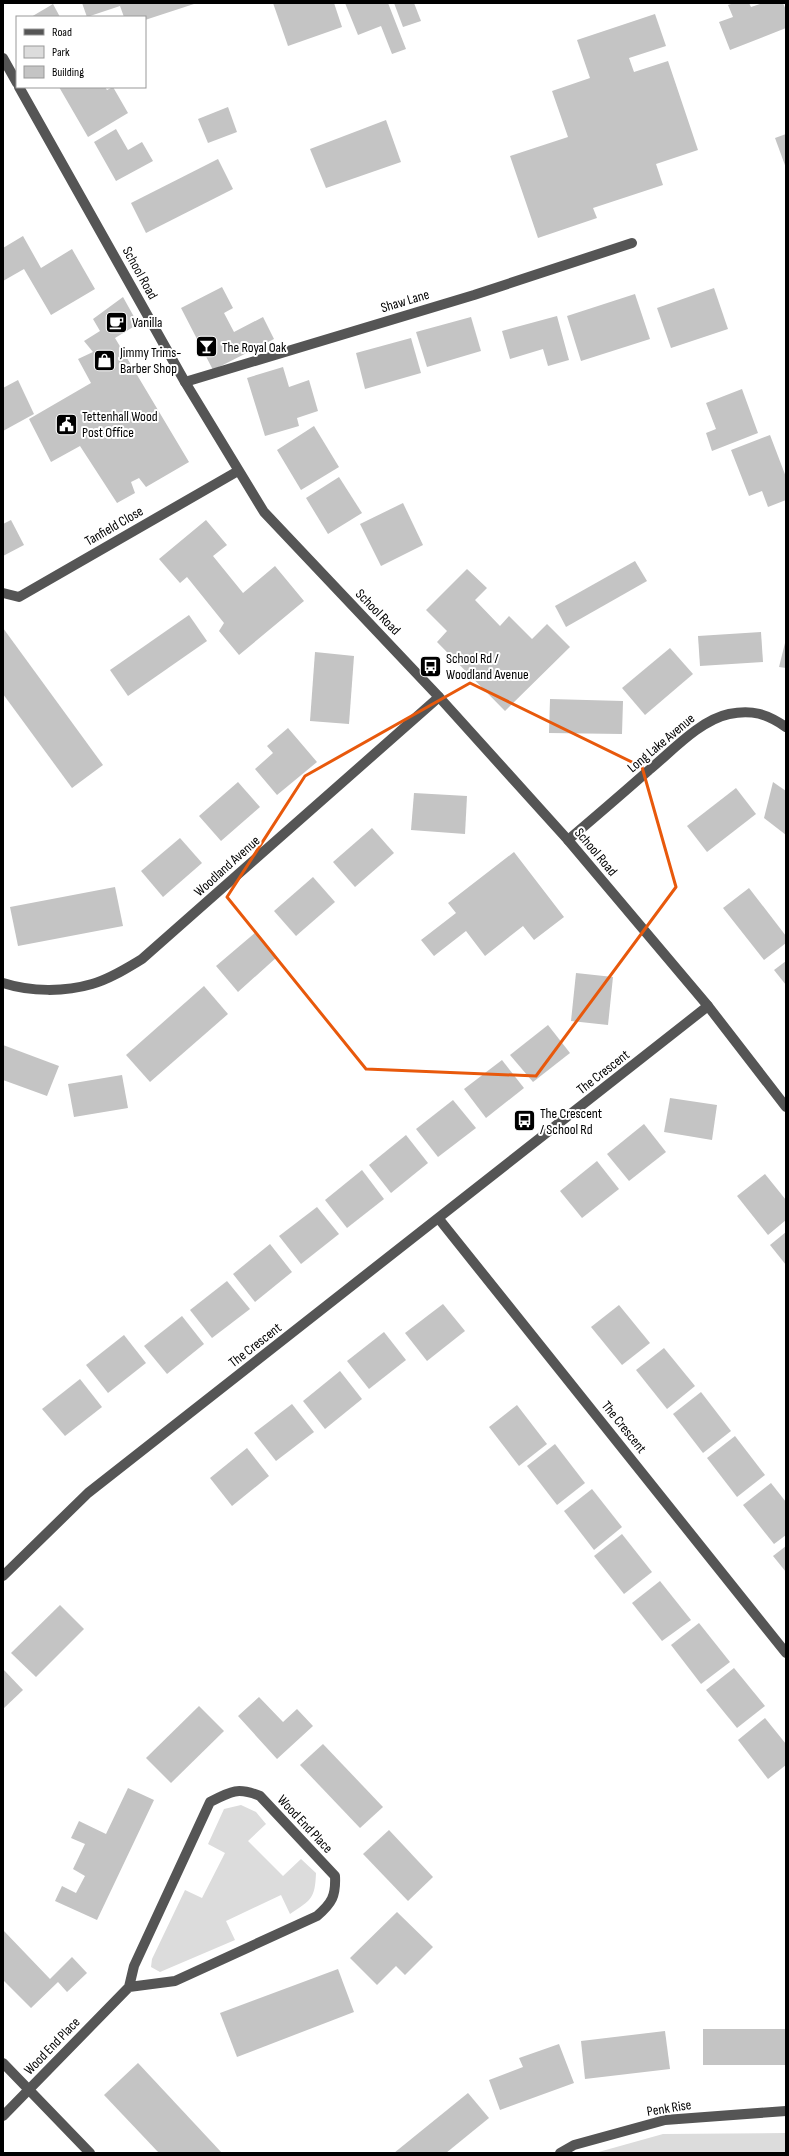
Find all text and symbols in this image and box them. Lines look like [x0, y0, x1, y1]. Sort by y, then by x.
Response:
legend [16, 16, 146, 88]
text: Road [52, 25, 72, 40]
text: Park [52, 45, 70, 60]
text: Building [52, 65, 84, 80]
street label: School Road [119, 244, 161, 302]
street label: Shaw Lane [379, 286, 431, 316]
cafe icon: Vanilla [103, 309, 129, 335]
place label: Vanilla [132, 314, 162, 331]
bar icon: The Royal Oak [193, 334, 219, 360]
place label: The Royal Oak [222, 339, 287, 356]
place label: Jimmy Trims- Barber Shop [119, 344, 181, 377]
shop icon: Jimmy Trims- Barber Shop [91, 347, 117, 373]
place label: Tettenhall Wood Post Office [82, 408, 158, 441]
public building icon: Tettenhall Wood Post Office [53, 411, 79, 437]
street label: Tanfield Close [82, 503, 146, 549]
street label: School Road [352, 585, 404, 639]
place label: School Rd / Woodland Avenue [446, 650, 529, 683]
bus stop icon: School Rd / Woodland Avenue [418, 653, 444, 679]
street label: Long Lake Avenue [624, 710, 698, 776]
street label: School Road [571, 825, 621, 880]
street label: Woodland Avenue [191, 832, 263, 900]
street label: The Crescent [573, 1046, 633, 1098]
place label: The Crescent / School Rd [540, 1105, 602, 1138]
bus stop icon: The Crescent / School Rd [511, 1108, 537, 1134]
street label: The Crescent [225, 1319, 285, 1371]
street label: The Crescent [598, 1398, 650, 1456]
street label: Wood End Place [274, 1791, 336, 1857]
street label: Wood End Place [20, 2014, 84, 2078]
street label: Penk Rise [646, 2096, 692, 2120]

